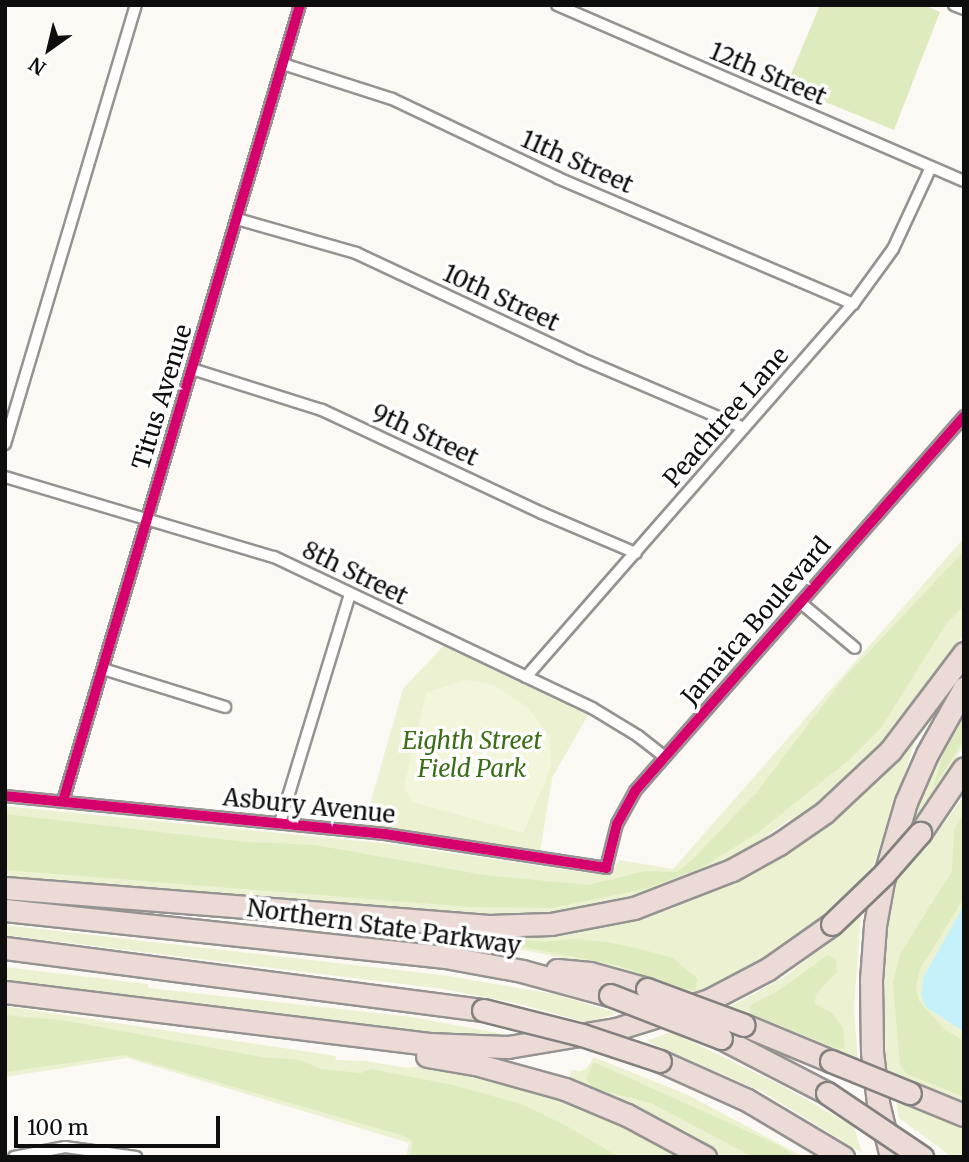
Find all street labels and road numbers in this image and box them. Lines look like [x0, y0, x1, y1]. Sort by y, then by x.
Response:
street label: 12th Street [705, 37, 831, 111]
street label: 11th Street [517, 125, 637, 199]
street label: 10th Street [438, 259, 564, 337]
street label: Titus Avenue [126, 321, 198, 473]
street label: Peachtree Lane [658, 341, 794, 493]
street label: 9th Street [367, 398, 483, 472]
street label: Jamaica Boulevard [675, 531, 837, 711]
street label: 8th Street [298, 535, 412, 611]
street label: Asbury Avenue [222, 783, 396, 829]
street label: Northern State Parkway [245, 894, 523, 960]

